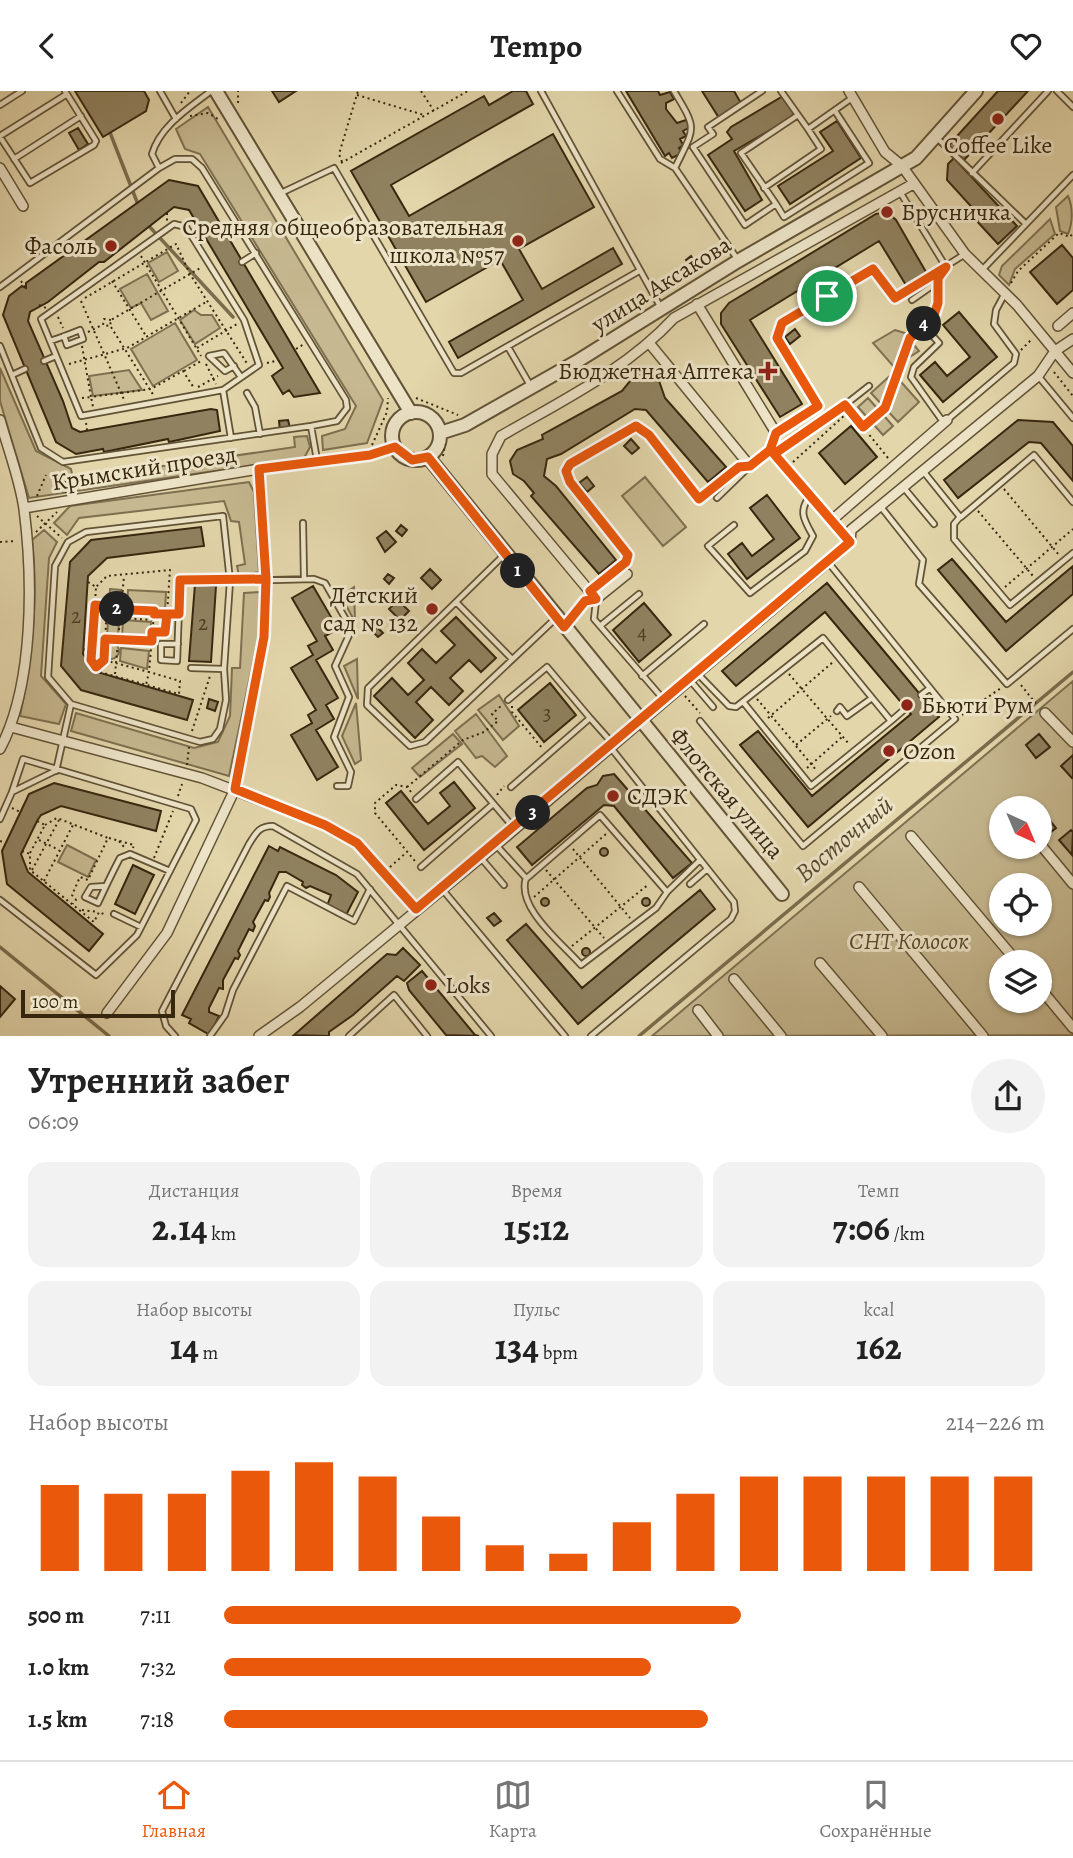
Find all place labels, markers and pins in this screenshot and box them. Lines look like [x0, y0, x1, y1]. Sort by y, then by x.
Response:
marker: Coffee Like [990, 111, 1006, 127]
place label: Coffee Like [944, 129, 1052, 161]
place label: Брусничка [901, 196, 1011, 228]
marker: Брусничка [879, 204, 895, 220]
place label: Средняя общеобразовательная школа №57 [182, 211, 505, 271]
place label: Фасоль [24, 230, 98, 262]
marker: Средняя общеобразовательная школа №57 [510, 233, 526, 249]
marker: Фасоль [103, 238, 119, 254]
pin [797, 266, 857, 326]
pin: 4 [906, 307, 942, 341]
place label: Бюджетная Аптека [558, 355, 754, 387]
marker: Бюджетная Аптека [760, 363, 776, 379]
pin: 1 [500, 553, 536, 589]
place label: Детский сад № 132 [323, 579, 418, 639]
pin: 2 [100, 591, 134, 627]
marker: Детский сад № 132 [424, 601, 440, 617]
place label: Бьюти Рум [921, 689, 1033, 721]
marker: Бьюти Рум [899, 697, 915, 713]
place label: Ozon [903, 735, 956, 767]
marker: Ozon [881, 743, 897, 759]
place label: СДЭК [627, 780, 688, 812]
marker: СДЭК [605, 788, 621, 804]
pin: 3 [516, 795, 550, 831]
place label: Loks [445, 969, 491, 1001]
marker: Loks [423, 977, 439, 993]

